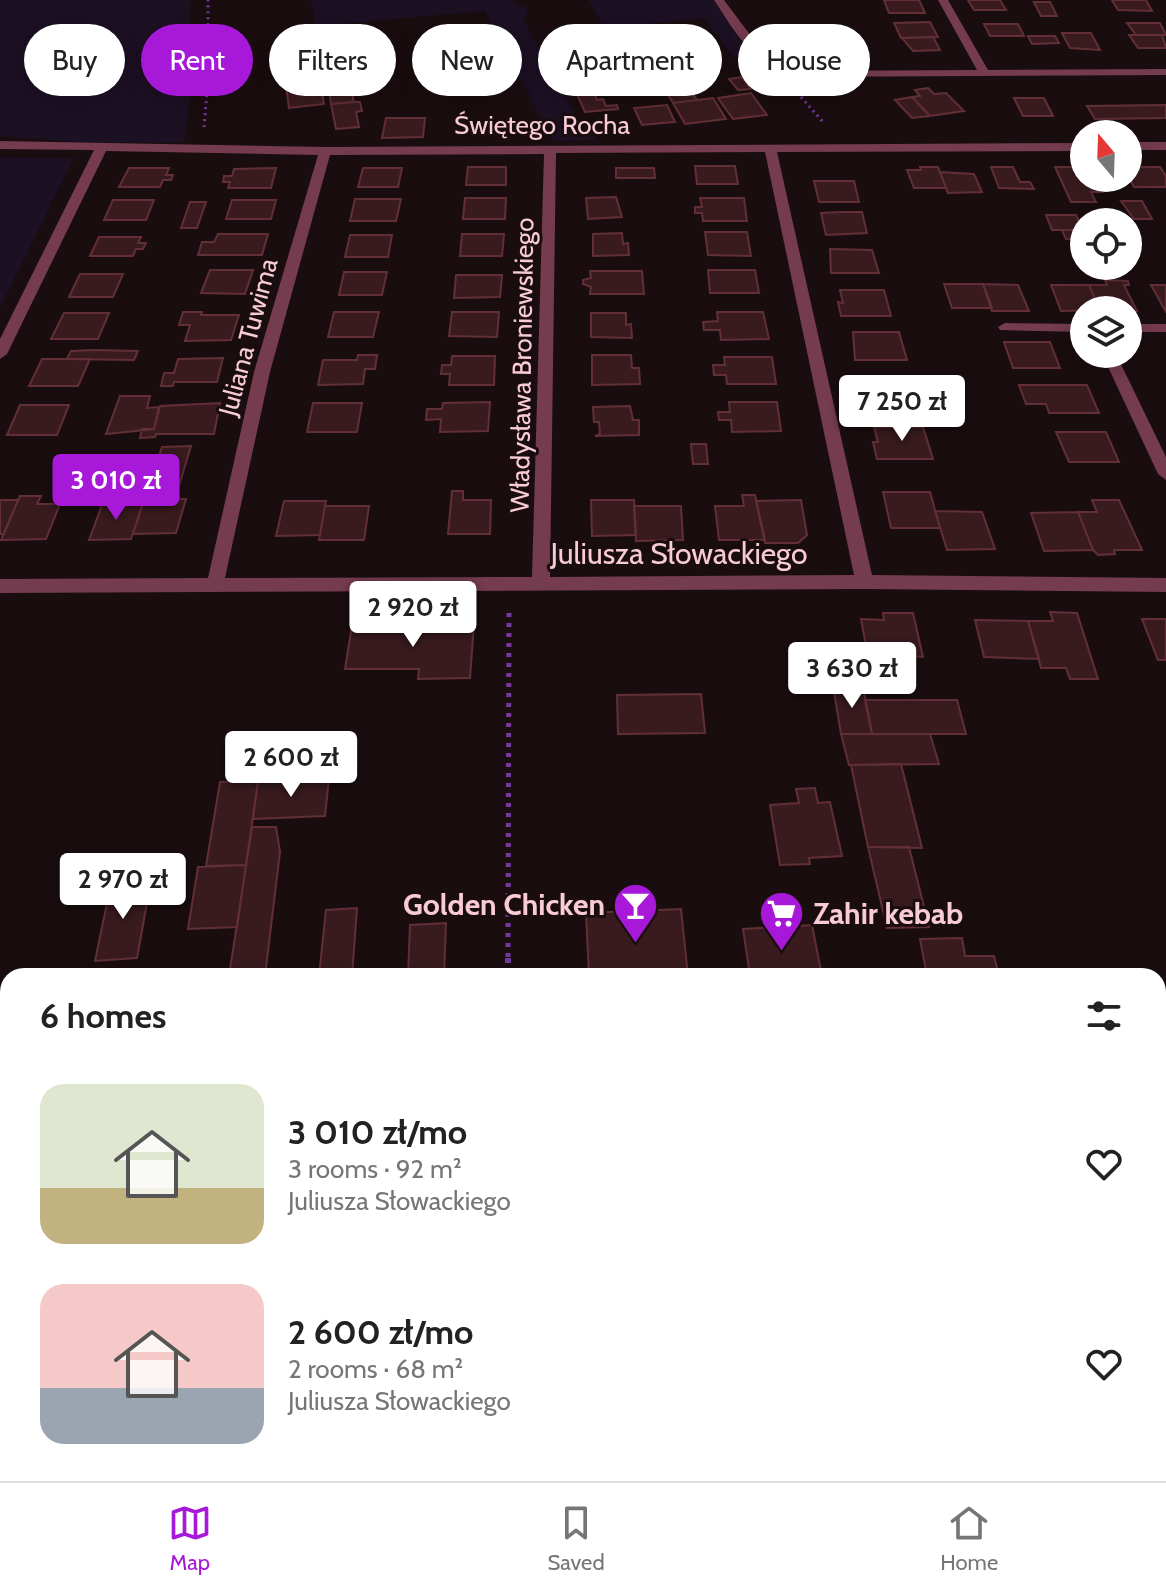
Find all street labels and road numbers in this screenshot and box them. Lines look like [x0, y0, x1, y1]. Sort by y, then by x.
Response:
street label: Świętego Rocha [454, 109, 630, 141]
street label: Władysława Broniewskiego [503, 217, 541, 513]
street label: Juliana Tuwima [211, 254, 285, 420]
street label: Juliusza Słowackiego [549, 535, 808, 572]

